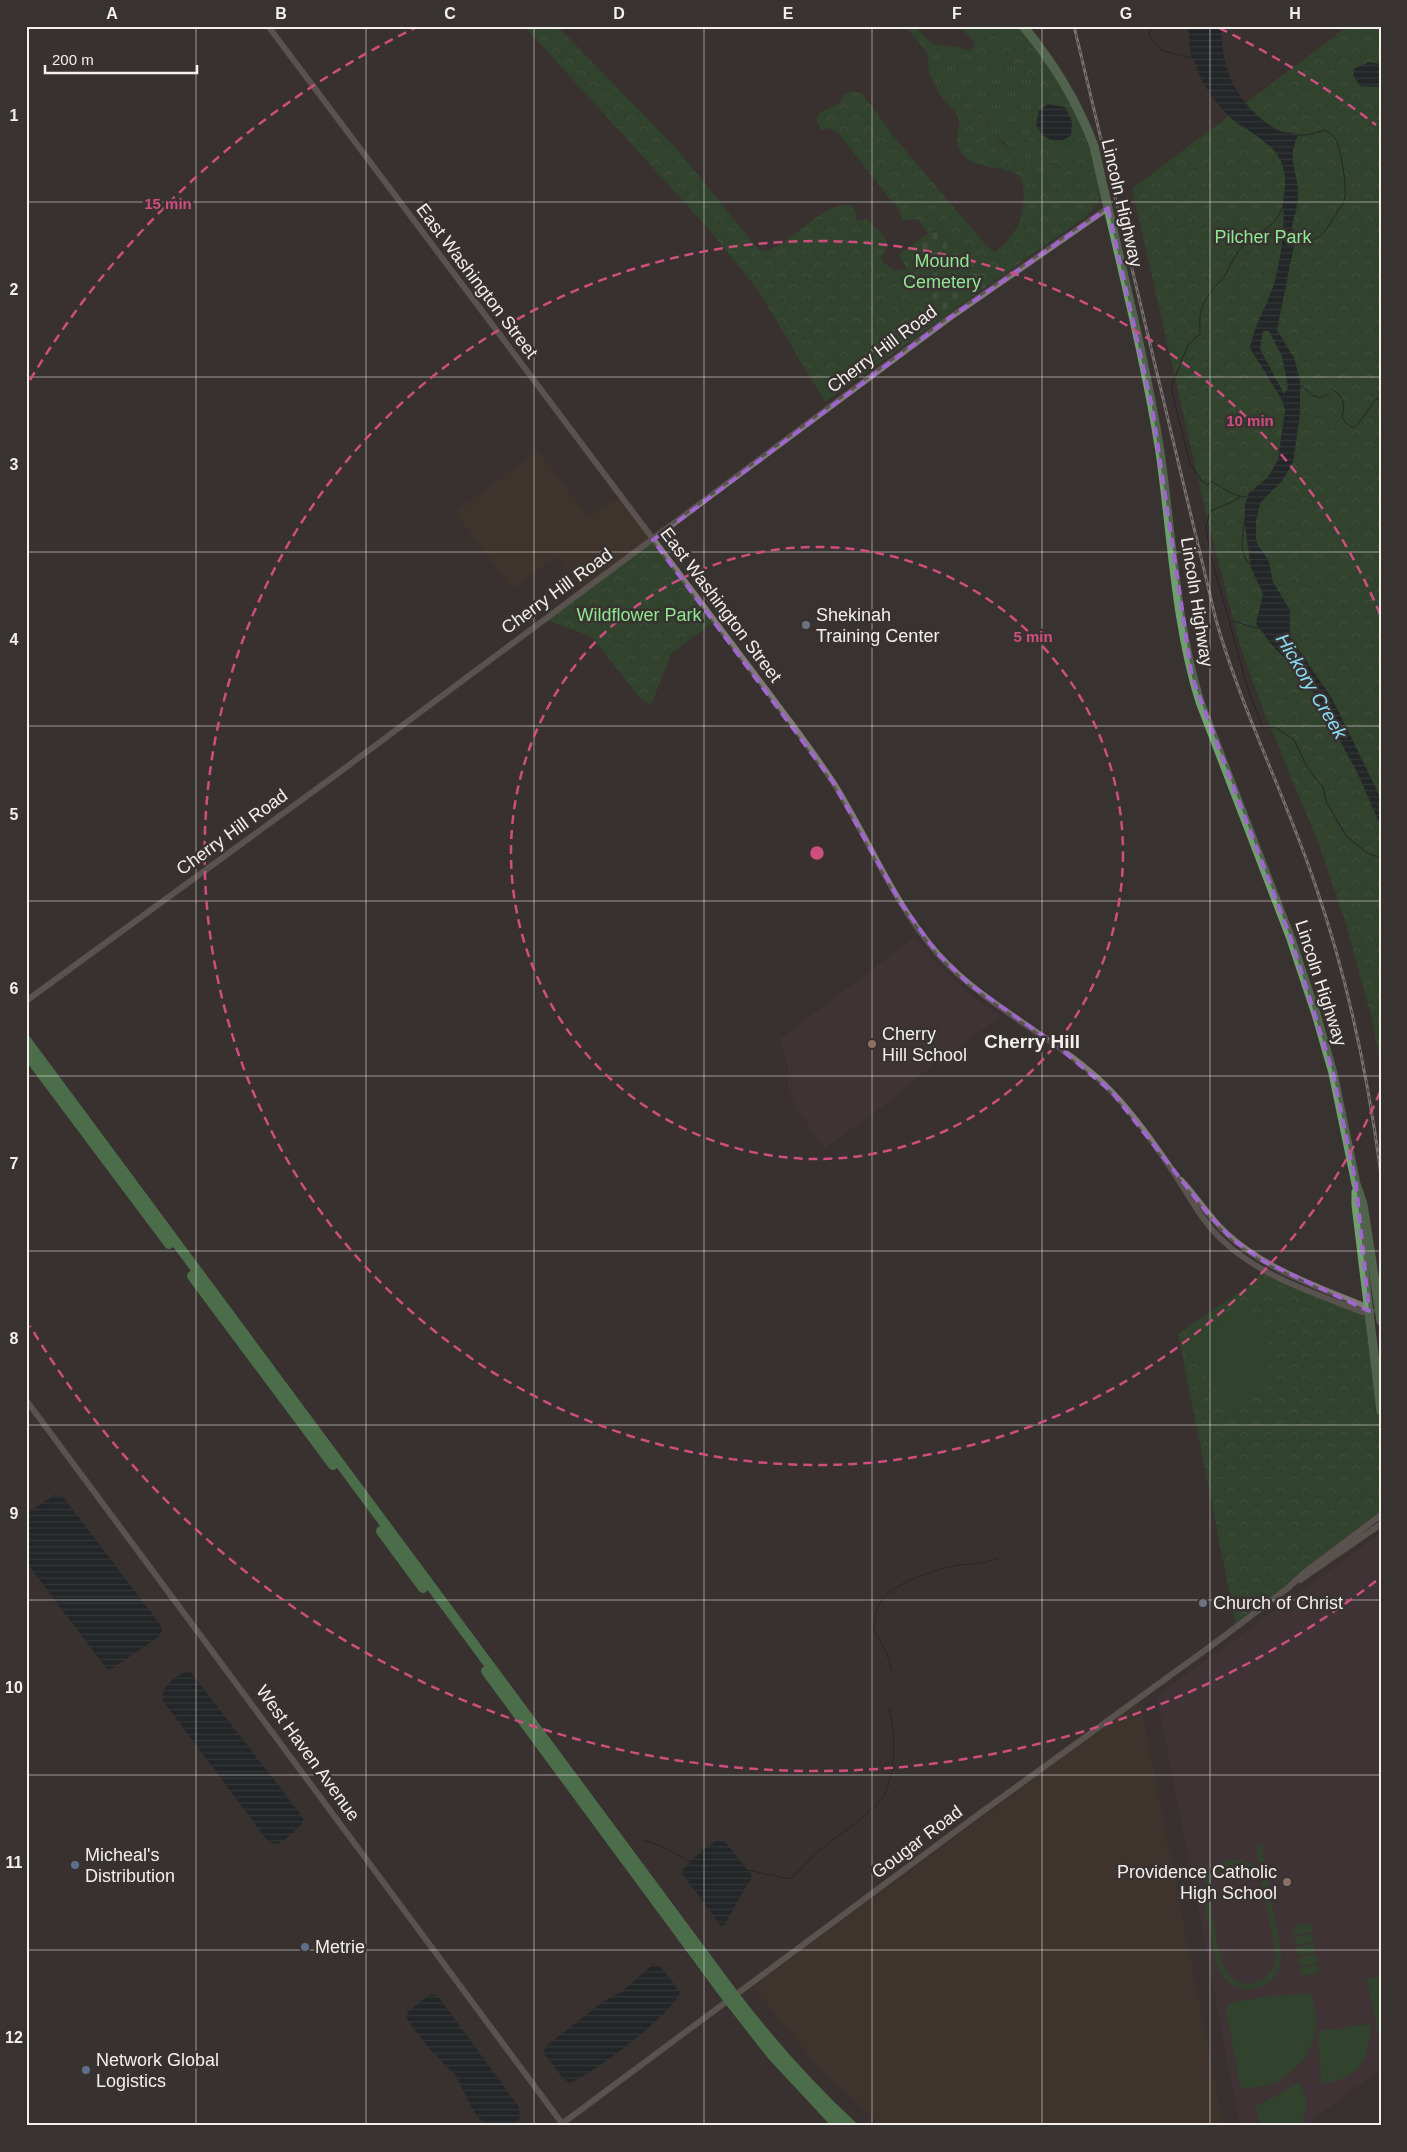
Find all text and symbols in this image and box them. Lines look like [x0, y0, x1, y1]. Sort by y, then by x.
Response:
text: A [106, 5, 118, 22]
text: B [275, 5, 287, 22]
text: C [444, 5, 456, 22]
text: D [613, 5, 625, 22]
text: E [783, 5, 794, 22]
text: F [952, 5, 962, 22]
text: G [1120, 5, 1132, 22]
text: H [1289, 5, 1301, 22]
scale bar [45, 42, 198, 74]
text: 200 m [52, 51, 94, 68]
text: 1 [10, 107, 19, 124]
street label: Lincoln Highway [1098, 137, 1146, 269]
text: 15 min [144, 195, 192, 212]
street label: East Washington Street [412, 200, 542, 362]
park label: Pilcher Park [1214, 227, 1313, 247]
park label: Mound Cemetery [903, 251, 981, 292]
text: 2 [10, 281, 19, 298]
street label: Cherry Hill Road [823, 301, 941, 397]
text: 10 min [1226, 412, 1274, 429]
text: 3 [10, 456, 19, 473]
street label: East Washington Street [656, 524, 786, 686]
street label: Lincoln Highway [1177, 536, 1217, 668]
street label: Cherry Hill Road [498, 544, 616, 638]
park label: Wildflower Park [576, 605, 703, 625]
place label: Shekinah Training Center [816, 605, 939, 646]
marker: Shekinah Training Center [800, 619, 812, 631]
text: 5 min [1013, 628, 1053, 645]
water label: Hickory Creek [1272, 630, 1352, 744]
text: 4 [10, 631, 19, 648]
street label: Cherry Hill Road [173, 785, 291, 879]
text: 5 [10, 806, 19, 823]
centre of rings [808, 844, 826, 862]
street label: Lincoln Highway [1291, 918, 1351, 1048]
text: 6 [10, 980, 19, 997]
place label: Cherry Hill School [882, 1024, 967, 1065]
district label: Cherry Hill [984, 1031, 1080, 1052]
marker: Cherry Hill School [866, 1038, 878, 1050]
text: 7 [10, 1155, 19, 1172]
text: 8 [10, 1330, 19, 1347]
text: 9 [10, 1505, 19, 1522]
place label: Church of Christ [1213, 1593, 1343, 1613]
marker: Church of Christ [1197, 1597, 1209, 1609]
text: 10 [5, 1679, 23, 1696]
street label: West Haven Avenue [252, 1681, 364, 1825]
street label: Gougar Road [868, 1801, 966, 1883]
place label: Micheal's Distribution [85, 1845, 175, 1886]
text: 11 [6, 1854, 23, 1871]
marker: Micheal's Distribution [69, 1859, 81, 1871]
place label: Providence Catholic High School [1117, 1862, 1277, 1903]
marker: Providence Catholic High School [1281, 1876, 1293, 1888]
place label: Metrie [315, 1937, 365, 1957]
marker: Metrie [299, 1941, 311, 1953]
text: 12 [5, 2029, 23, 2046]
place label: Network Global Logistics [96, 2050, 219, 2091]
marker: Network Global Logistics [80, 2064, 92, 2076]

